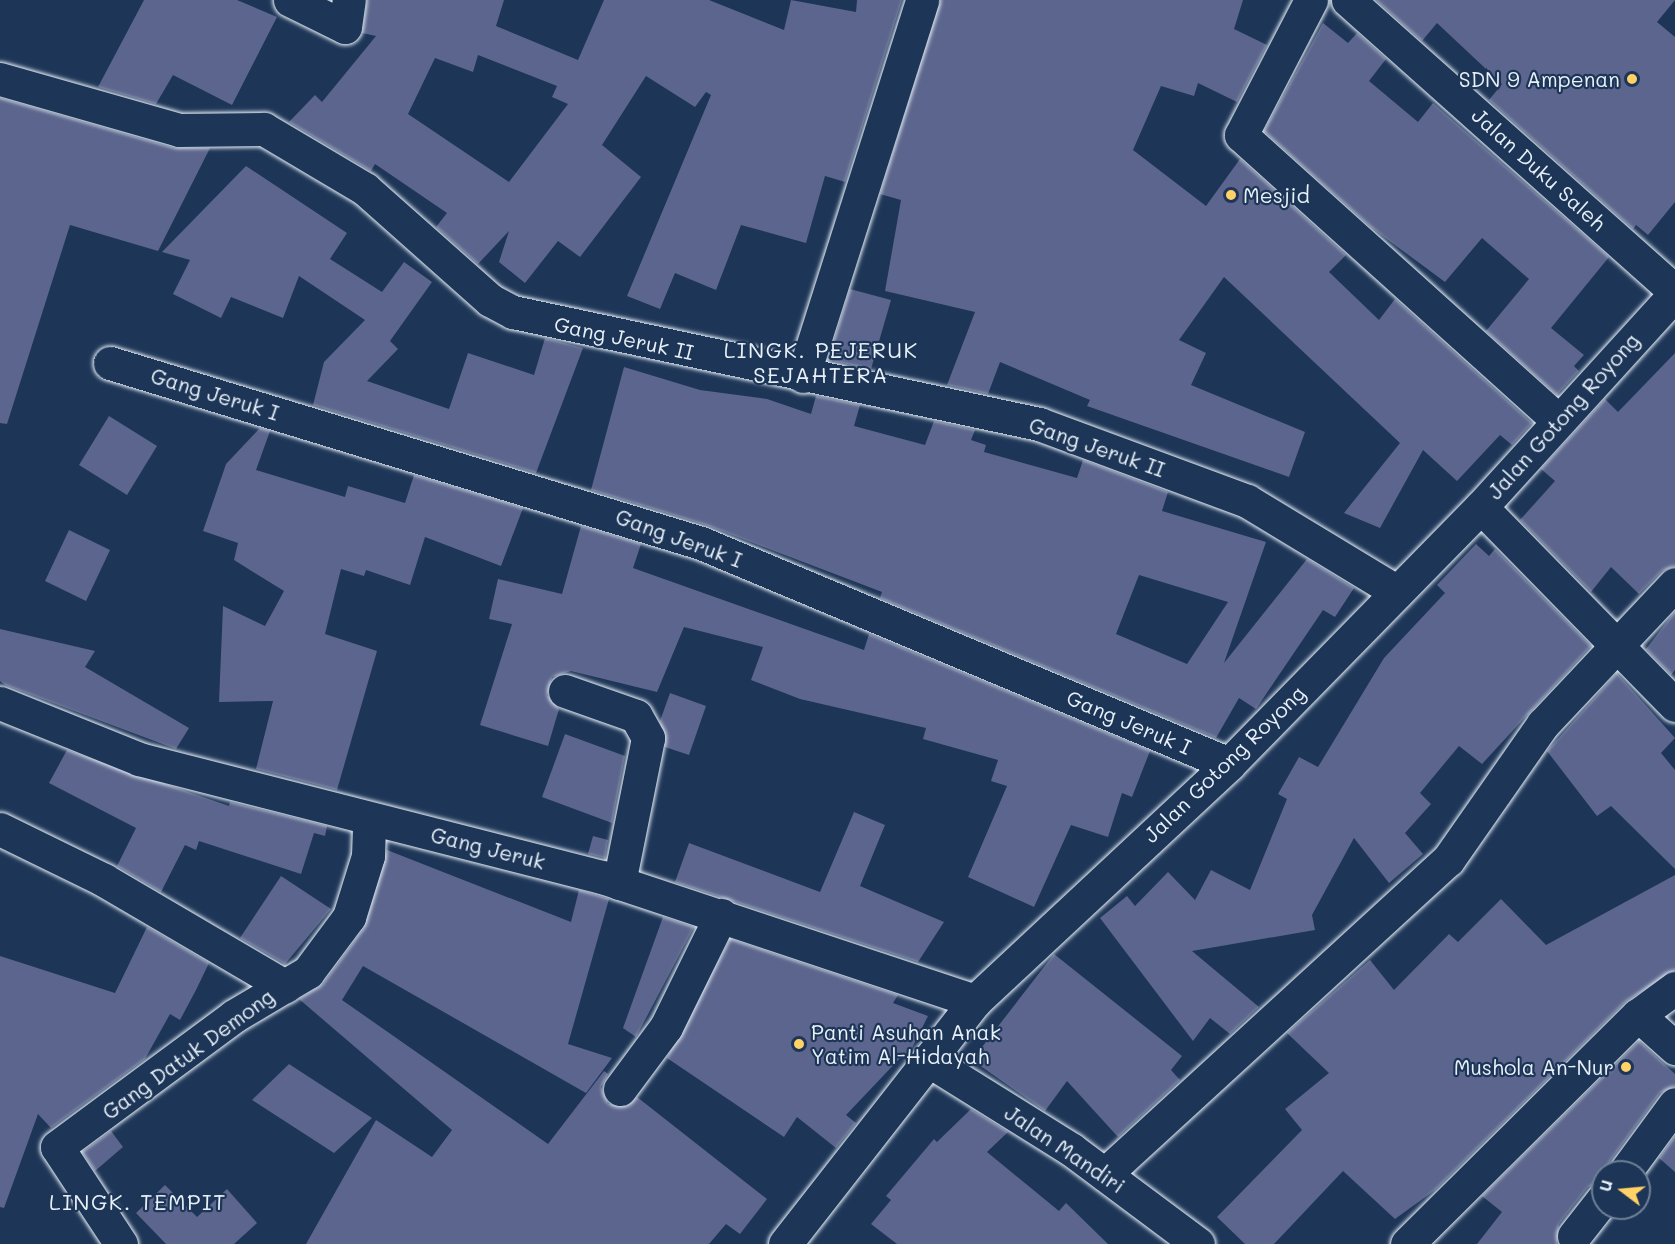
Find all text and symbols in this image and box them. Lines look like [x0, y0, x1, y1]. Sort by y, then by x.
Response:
place label: SDN 9 Ampenan [1459, 66, 1620, 92]
marker: SDN 9 Ampenan [1625, 72, 1639, 86]
street label: Jalan Duku Saleh [1467, 102, 1611, 236]
place label: Mesjid [1243, 182, 1310, 208]
marker: Mesjid [1224, 188, 1238, 202]
street label: Gang Jeruk II [552, 311, 696, 365]
street label: Jalan Gotong Royong [1482, 328, 1644, 504]
district label: LINGK. PEJERUK SEJAHTERA [724, 336, 918, 388]
street label: Gang Jeruk I [148, 363, 282, 425]
street label: Gang Jeruk II [1026, 412, 1168, 482]
street label: Gang Jeruk I [612, 503, 746, 573]
street label: Jalan Gotong Royong [1138, 680, 1310, 848]
street label: Gang Jeruk I [1063, 684, 1195, 760]
street label: Gang Jeruk [428, 822, 548, 874]
street label: Gang Datuk Demong [97, 983, 279, 1125]
place label: Panti Asuhan Anak Yatim Al-Hidayah [811, 1019, 1001, 1069]
marker: Panti Asuhan Anak Yatim Al-Hidayah [792, 1037, 806, 1051]
place label: Mushola An-Nur [1454, 1054, 1614, 1080]
marker: Mushola An-Nur [1619, 1060, 1633, 1074]
street label: Jalan Mandiri [1000, 1100, 1130, 1198]
north arrow [1591, 1160, 1651, 1220]
text: U [1593, 1177, 1617, 1194]
district label: LINGK. TEMPIT [49, 1189, 227, 1215]

